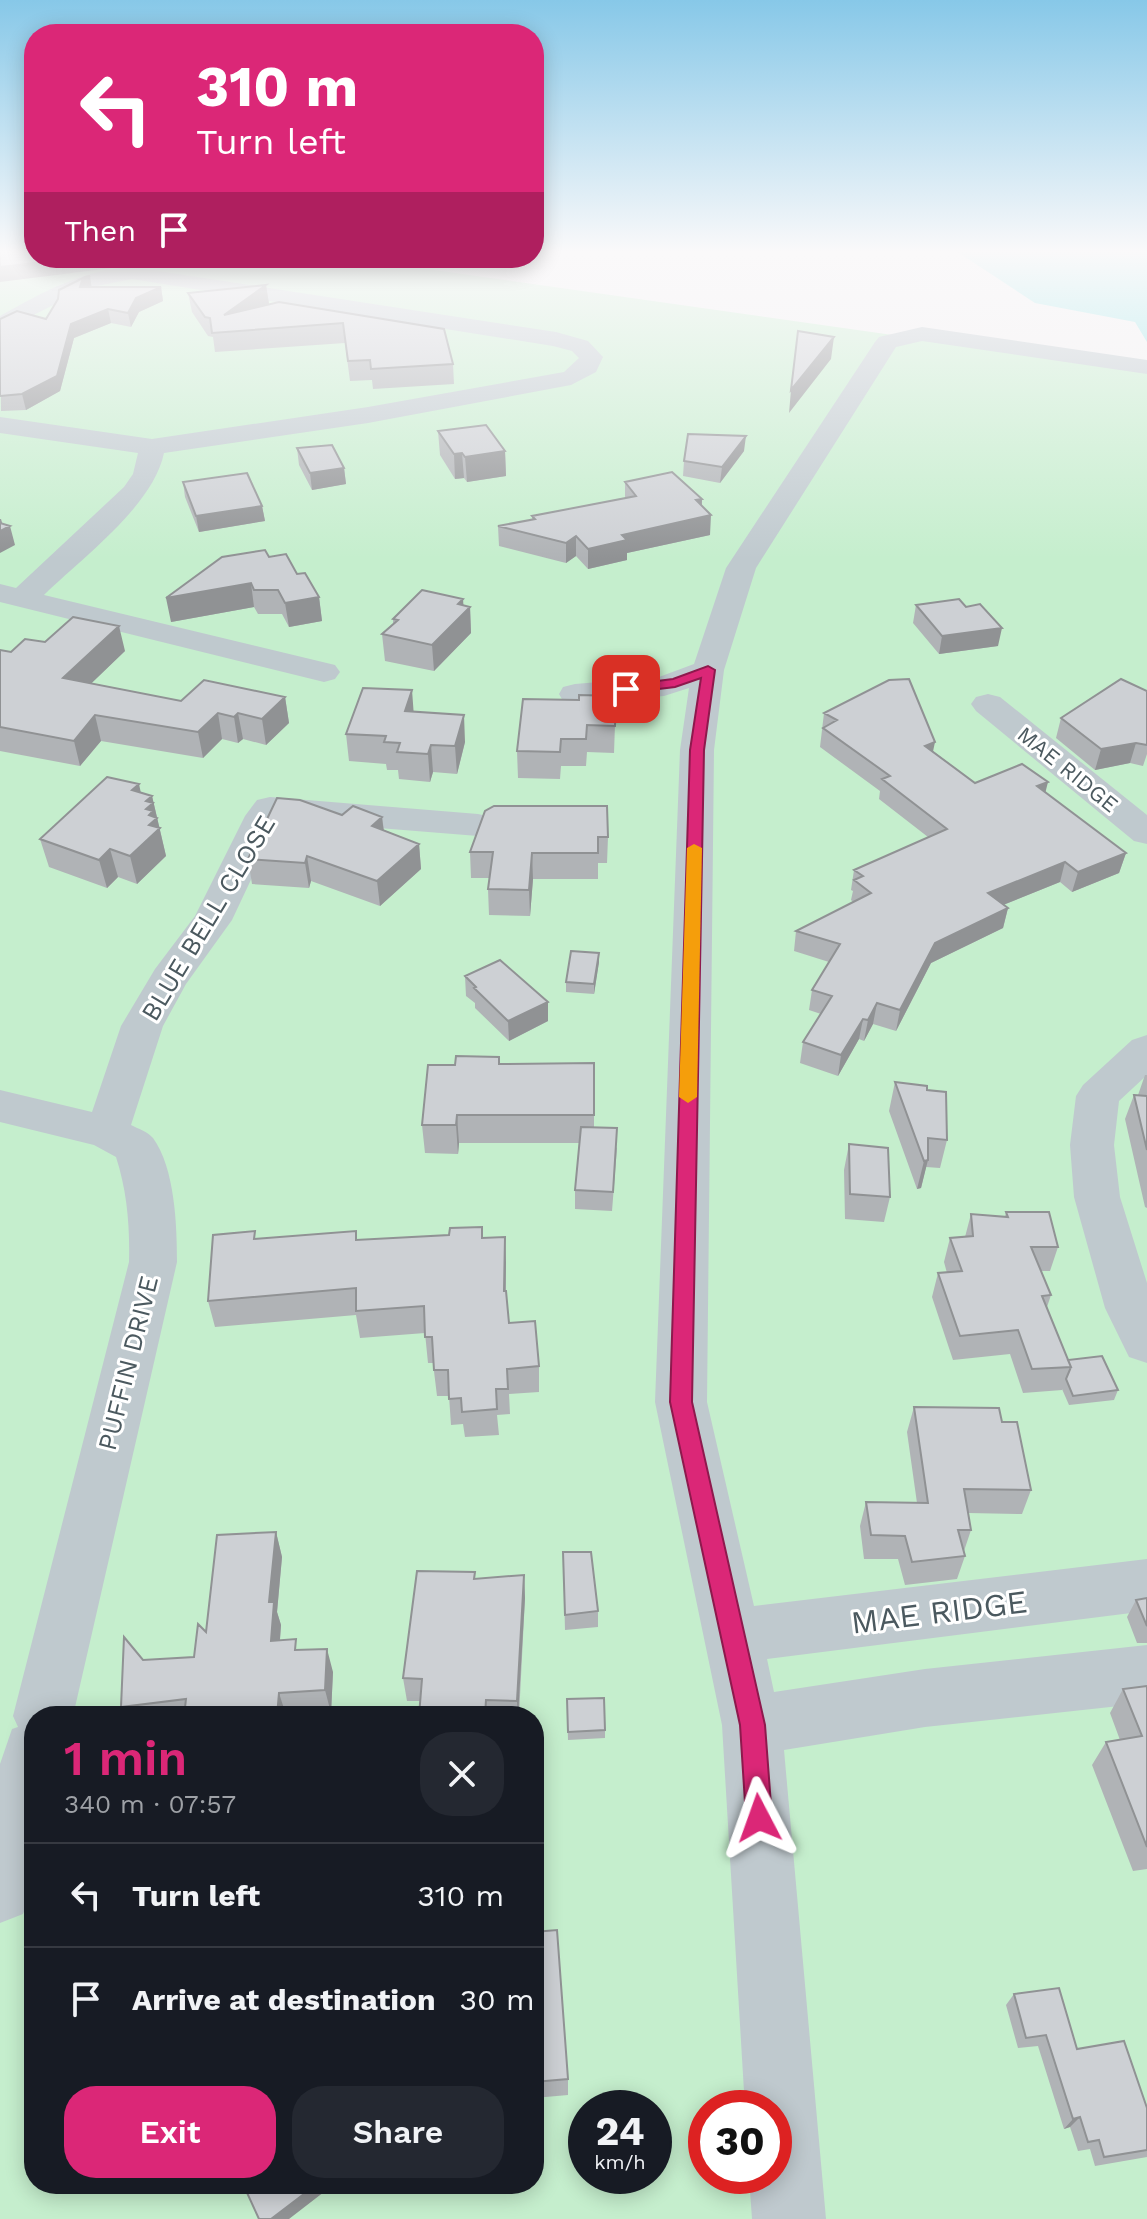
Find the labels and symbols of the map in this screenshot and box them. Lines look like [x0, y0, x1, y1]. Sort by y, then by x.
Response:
pin [592, 655, 660, 723]
street label: MAE RIDGE [1012, 721, 1123, 817]
street label: BLUE BELL CLOSE [135, 810, 281, 1026]
street label: PUFFIN DRIVE [92, 1273, 164, 1453]
street label: MAE RIDGE [849, 1582, 1029, 1642]
position arrow [717, 1776, 801, 1860]
speed limit sign: 30 [688, 2090, 792, 2194]

